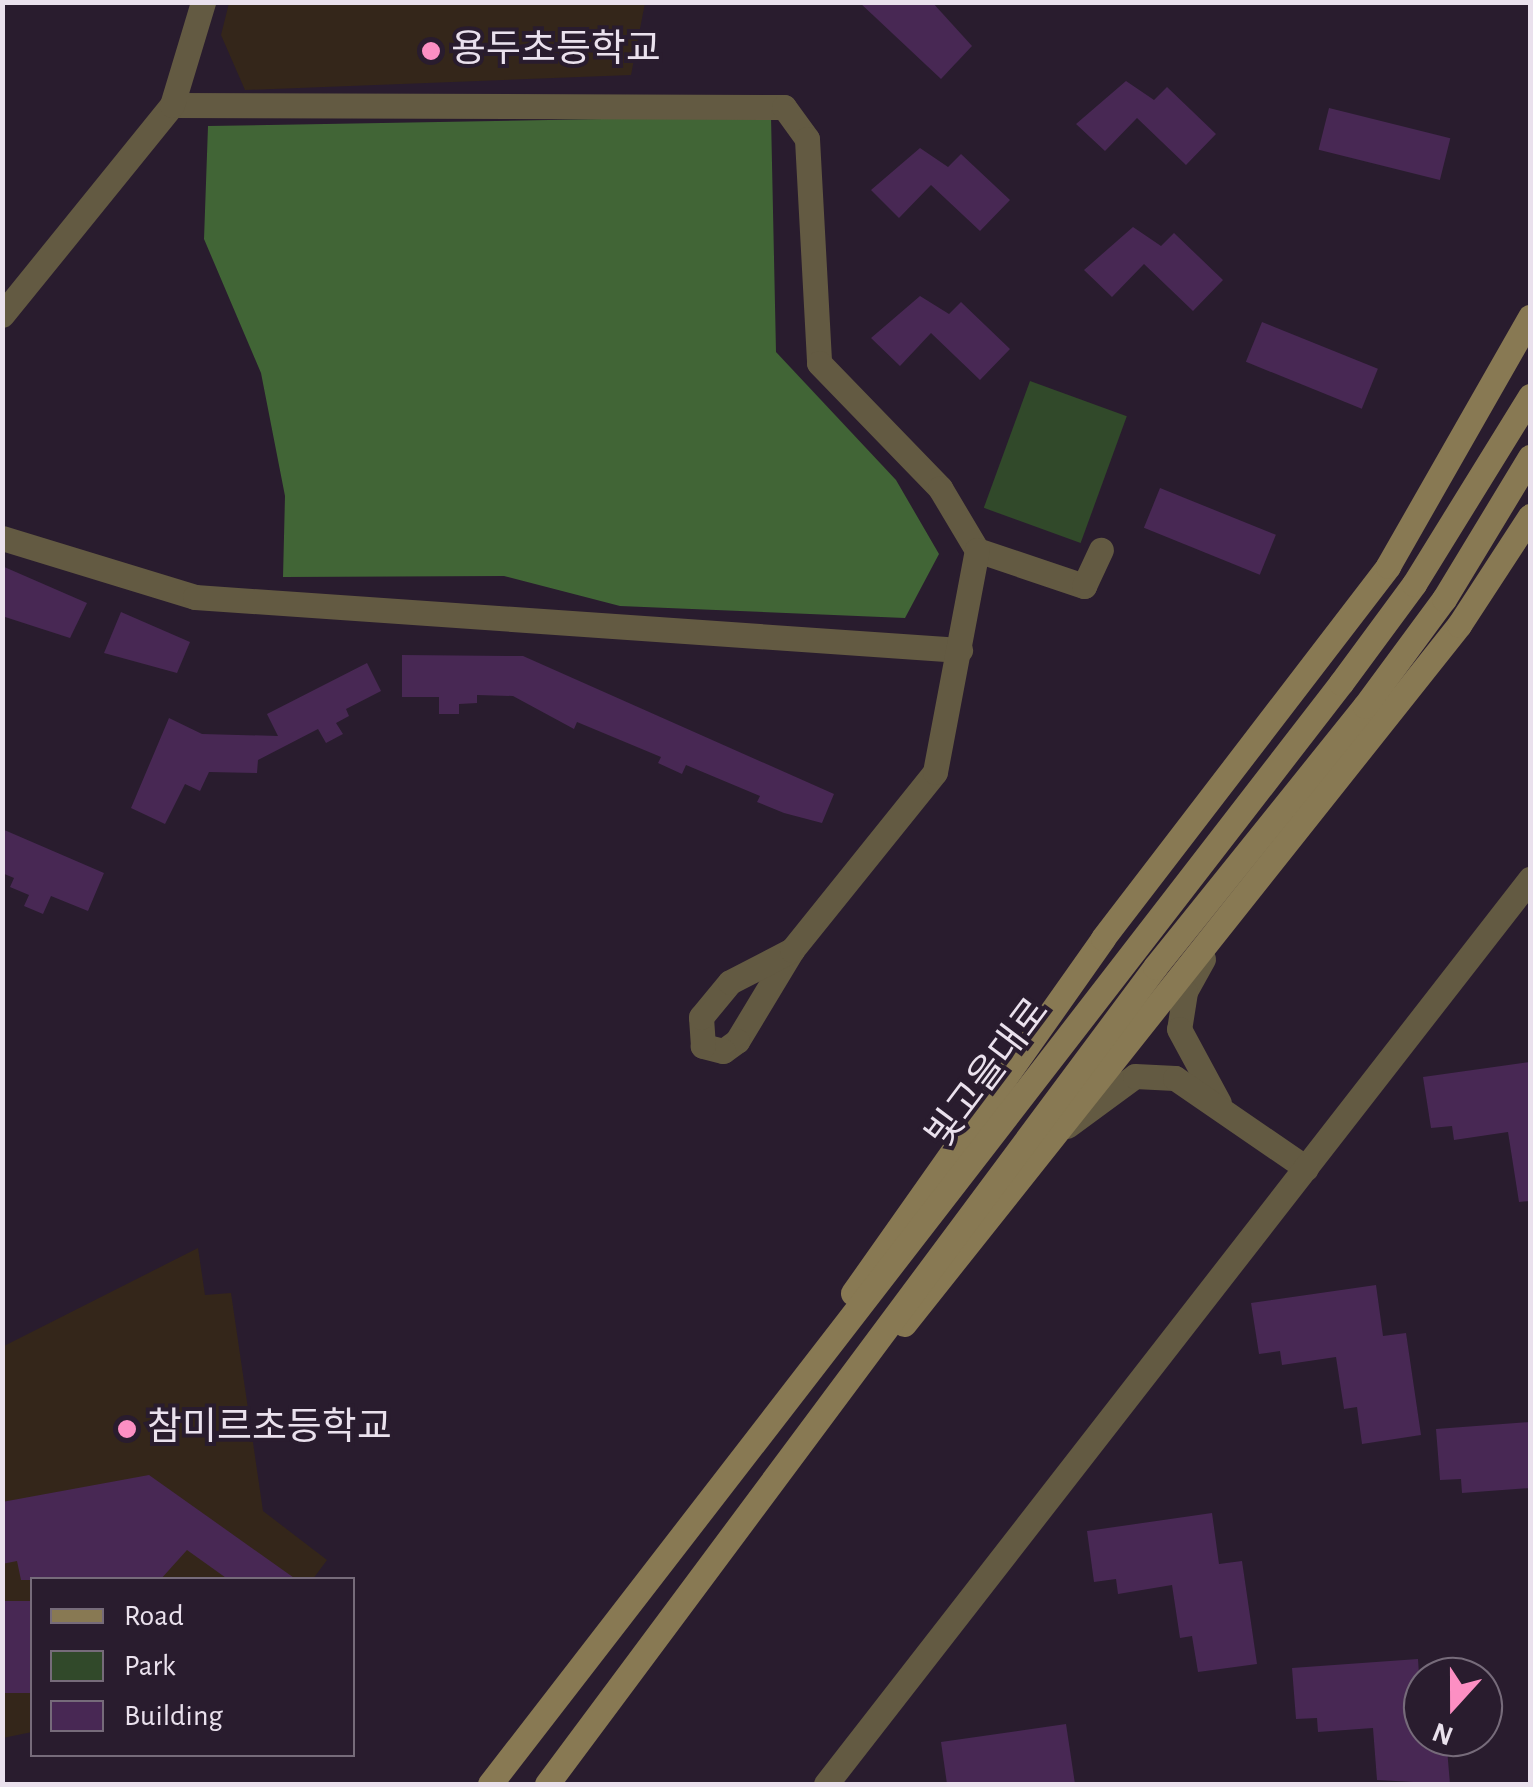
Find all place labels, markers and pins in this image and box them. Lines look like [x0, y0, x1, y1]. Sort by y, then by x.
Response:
place label: 용두초등학교 [451, 28, 661, 74]
marker: 용두초등학교 [420, 40, 442, 62]
place label: 참미르초등학교 [147, 1406, 392, 1452]
marker: 참미르초등학교 [116, 1418, 138, 1440]

